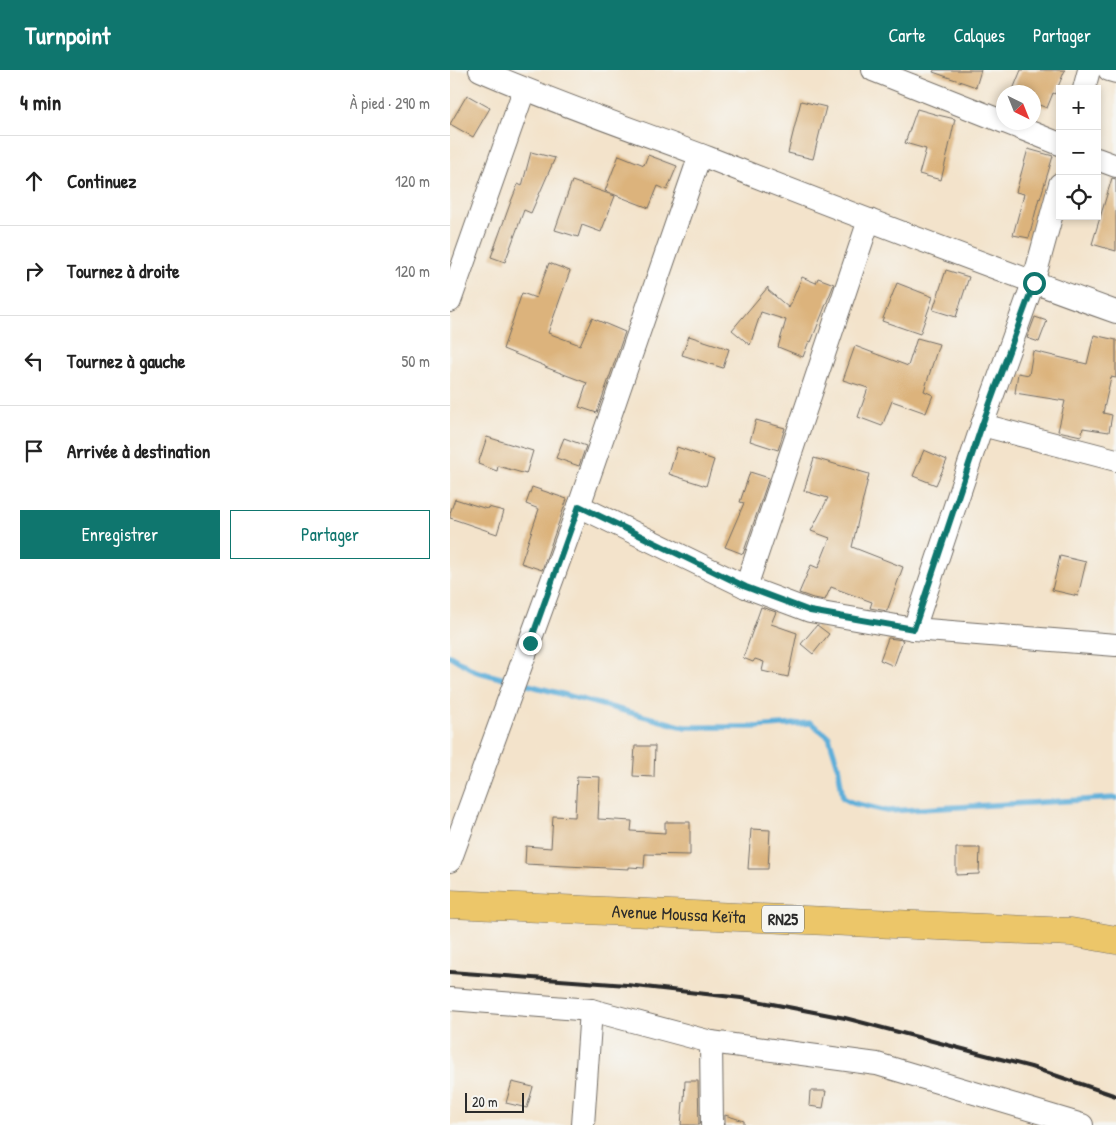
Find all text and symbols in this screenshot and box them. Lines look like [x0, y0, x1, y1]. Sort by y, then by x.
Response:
text: Turnpoint [25, 19, 110, 51]
text: Carte [888, 23, 926, 48]
text: Calques [954, 23, 1005, 48]
text: Partager [1033, 23, 1091, 48]
north arrow [996, 85, 1041, 130]
map controls [1056, 85, 1101, 220]
button: + [1056, 85, 1101, 130]
text: 4 min [20, 88, 61, 117]
text: À pied · 290 m [350, 92, 430, 114]
button: − [1056, 130, 1101, 175]
icon: ahead [20, 167, 48, 195]
text: Continuez [67, 168, 136, 194]
text: 120 m [395, 170, 430, 192]
button: locate [1056, 175, 1101, 220]
icon: right [20, 257, 48, 285]
text: Tournez à droite [67, 258, 180, 284]
text: 120 m [395, 260, 430, 282]
route start [1023, 272, 1046, 295]
icon: left [20, 347, 48, 375]
text: Tournez à gauche [67, 348, 185, 374]
text: 50 m [402, 350, 430, 372]
icon: arrive [20, 437, 48, 465]
text: Arrivée à destination [67, 438, 210, 464]
button: Enregistrer [20, 510, 220, 559]
button: Partager [230, 510, 430, 559]
route end [519, 632, 542, 655]
street label: Avenue Moussa Keïta [611, 898, 746, 929]
road number: RN25 [762, 906, 804, 932]
scale bar [465, 1090, 524, 1113]
text: 20 m [472, 1092, 498, 1111]

